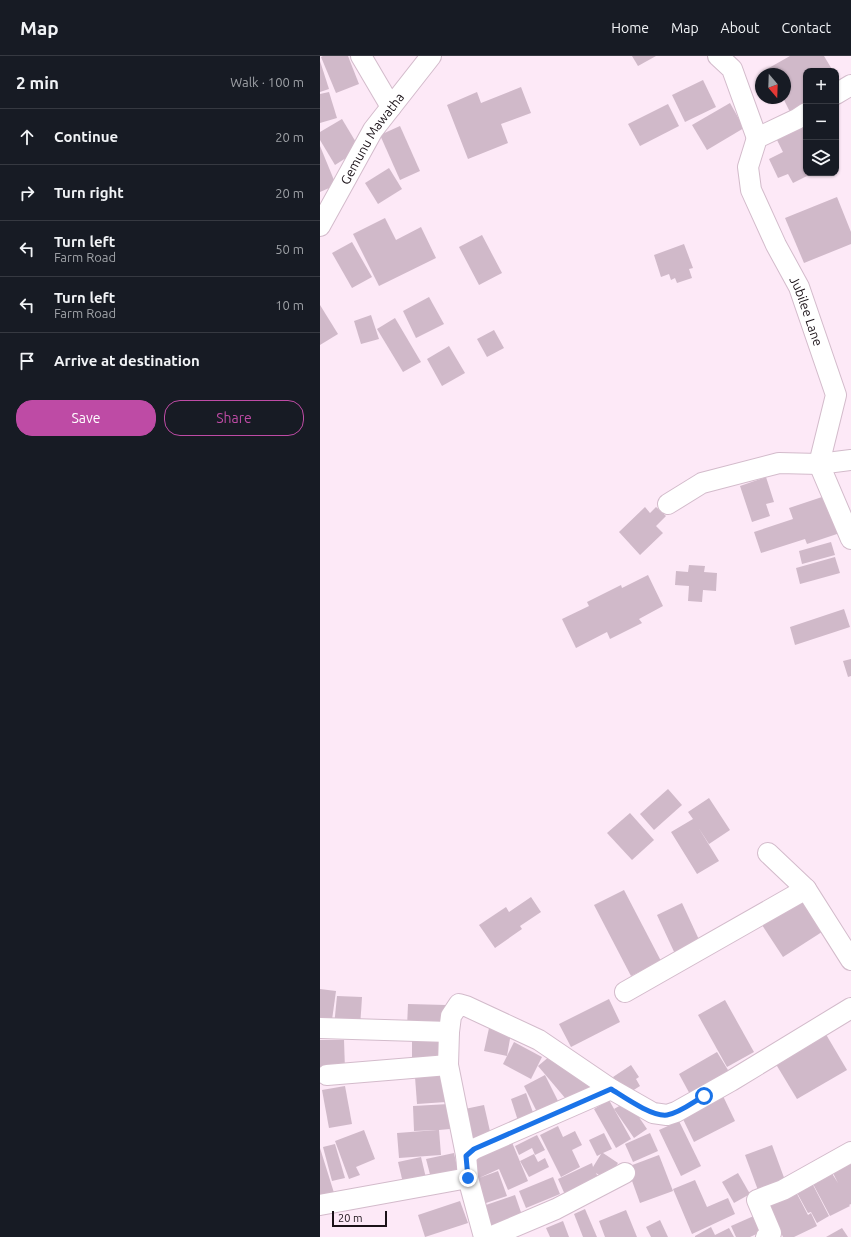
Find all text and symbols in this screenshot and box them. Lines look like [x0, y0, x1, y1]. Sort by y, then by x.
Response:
text: Map [20, 17, 59, 39]
text: Home [611, 20, 649, 36]
text: Map [671, 20, 699, 36]
text: About [721, 20, 760, 36]
text: Contact [782, 20, 831, 36]
north arrow [755, 68, 791, 104]
map controls [803, 68, 839, 176]
button: + [803, 68, 839, 104]
text: 2 min [16, 73, 59, 92]
text: Walk · 100 m [230, 75, 304, 89]
street label: Gemunu Mawatha [337, 90, 407, 187]
button: − [803, 104, 839, 140]
icon: ahead [16, 126, 38, 148]
text: Continue [54, 128, 118, 145]
text: 20 m [275, 130, 304, 144]
button: layers [803, 140, 839, 176]
icon: right [16, 182, 38, 204]
text: Turn right [54, 184, 124, 201]
text: 20 m [275, 186, 304, 200]
text: Turn left [54, 233, 115, 250]
icon: left [16, 238, 38, 260]
text: 50 m [275, 242, 304, 256]
text: Farm Road [54, 250, 116, 264]
street label: Jubilee Lane [787, 273, 826, 348]
text: Turn left [54, 289, 115, 306]
icon: left [16, 294, 38, 316]
text: 10 m [275, 298, 304, 312]
text: Farm Road [54, 306, 116, 320]
icon: arrive [16, 350, 38, 372]
text: Arrive at destination [54, 352, 200, 369]
button: Save [16, 400, 156, 436]
button: Share [164, 400, 304, 436]
route start [695, 1087, 713, 1105]
route end [459, 1169, 477, 1187]
scale bar [332, 1209, 387, 1228]
text: 20 m [338, 1212, 362, 1224]

